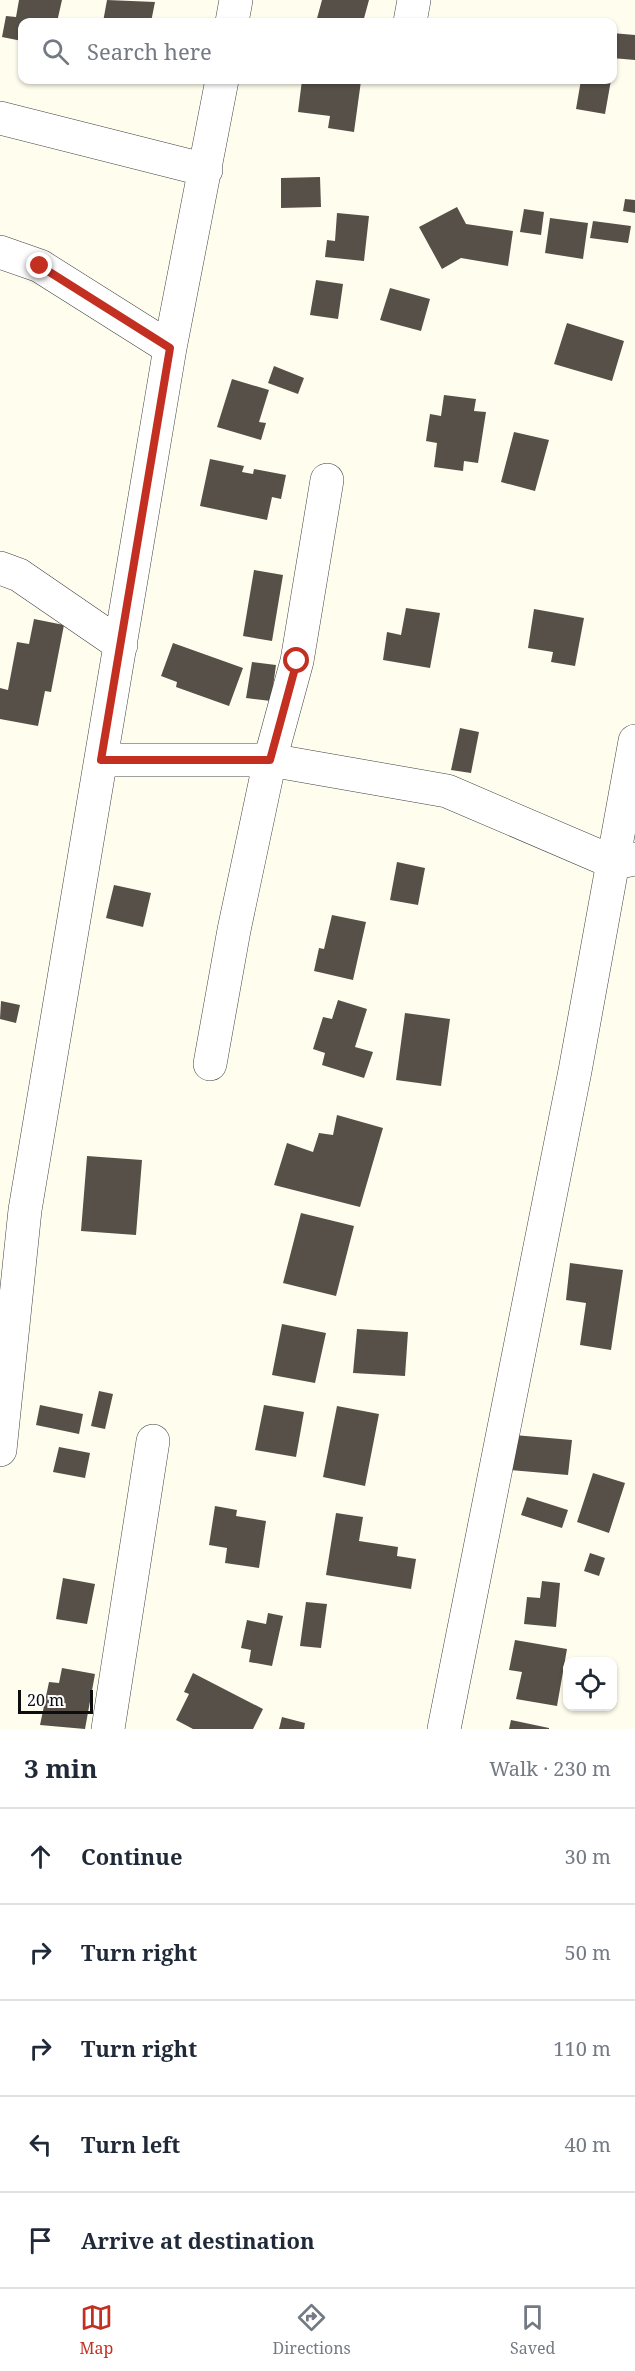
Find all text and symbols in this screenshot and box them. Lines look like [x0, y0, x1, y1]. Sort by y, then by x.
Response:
search box [18, 18, 617, 84]
icon: search [39, 35, 72, 68]
text: Search here [87, 36, 212, 66]
route end [26, 252, 52, 278]
route start [283, 647, 309, 673]
map controls [563, 1657, 617, 1711]
button: locate [563, 1657, 617, 1711]
scale bar [18, 1687, 93, 1714]
text: 20 m [27, 1689, 64, 1711]
text: 3 min [24, 1750, 98, 1786]
text: Walk · 230 m [489, 1755, 611, 1782]
icon: ahead [24, 1840, 57, 1873]
text: Continue [81, 1841, 183, 1871]
text: 30 m [565, 1843, 611, 1870]
icon: right [24, 1936, 57, 1969]
text: Turn right [81, 1937, 197, 1967]
text: 50 m [565, 1939, 611, 1966]
icon: right [24, 2032, 57, 2065]
text: Turn right [81, 2033, 197, 2063]
text: 110 m [553, 2035, 611, 2062]
icon: left [24, 2128, 57, 2161]
text: Turn left [81, 2129, 180, 2159]
text: 40 m [565, 2131, 611, 2158]
icon: arrive [24, 2224, 57, 2257]
text: Arrive at destination [81, 2225, 315, 2255]
tab: Map [80, 2301, 113, 2359]
tab: Directions [273, 2301, 351, 2359]
tab: Saved [510, 2301, 555, 2359]

